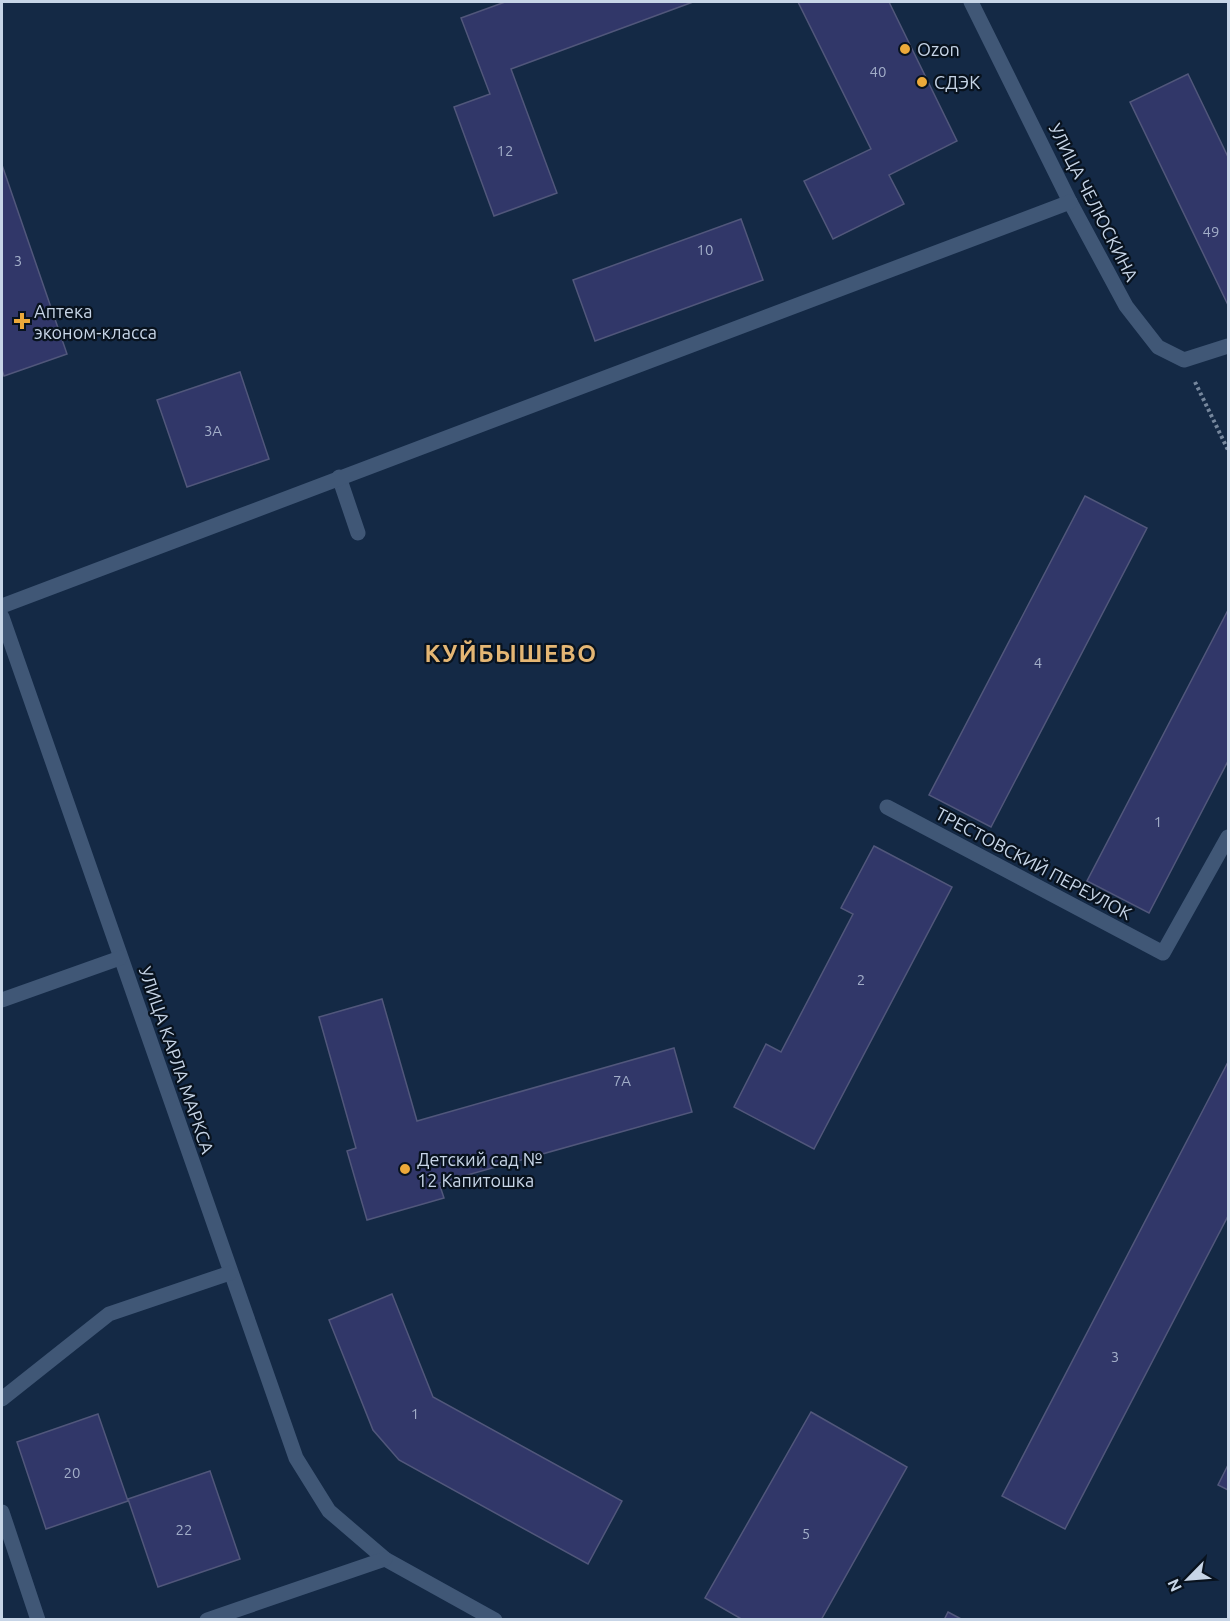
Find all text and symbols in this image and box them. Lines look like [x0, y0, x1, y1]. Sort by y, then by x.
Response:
place label: Ozon [917, 39, 960, 59]
marker: Ozon [898, 42, 912, 56]
house number: 40 [870, 63, 886, 80]
place label: СДЭК [934, 72, 980, 92]
marker: СДЭК [915, 75, 929, 89]
street label: УЛИЦА ЧЕЛЮСКИНА [1045, 120, 1143, 285]
house number: 12 [497, 142, 513, 159]
house number: 49 [1203, 223, 1219, 240]
house number: 10 [697, 241, 713, 258]
house number: 3 [14, 252, 22, 269]
place label: Аптека эконом-класса [34, 301, 157, 342]
marker: Аптека эконом-класса [15, 314, 29, 328]
house number: 3А [204, 422, 222, 439]
district label: КУЙБЫШЕВО [424, 640, 598, 667]
house number: 4 [1034, 654, 1042, 671]
street label: ТРЕСТОВСКИЙ ПЕРЕУЛОК [933, 803, 1135, 923]
house number: 1 [1154, 813, 1162, 830]
street label: УЛИЦА КАРЛА МАРКСА [136, 964, 219, 1156]
house number: 2 [857, 971, 865, 988]
house number: 7А [613, 1072, 631, 1089]
place label: Детский сад № 12 Капитошка [417, 1149, 543, 1190]
marker: Детский сад № 12 Капитошка [398, 1162, 412, 1176]
house number: 3 [1111, 1348, 1119, 1365]
house number: 1 [411, 1405, 419, 1422]
house number: 20 [64, 1464, 80, 1481]
house number: 22 [176, 1521, 192, 1538]
house number: 5 [802, 1525, 810, 1542]
north arrow [1158, 1549, 1218, 1609]
text: N [1164, 1576, 1185, 1595]

